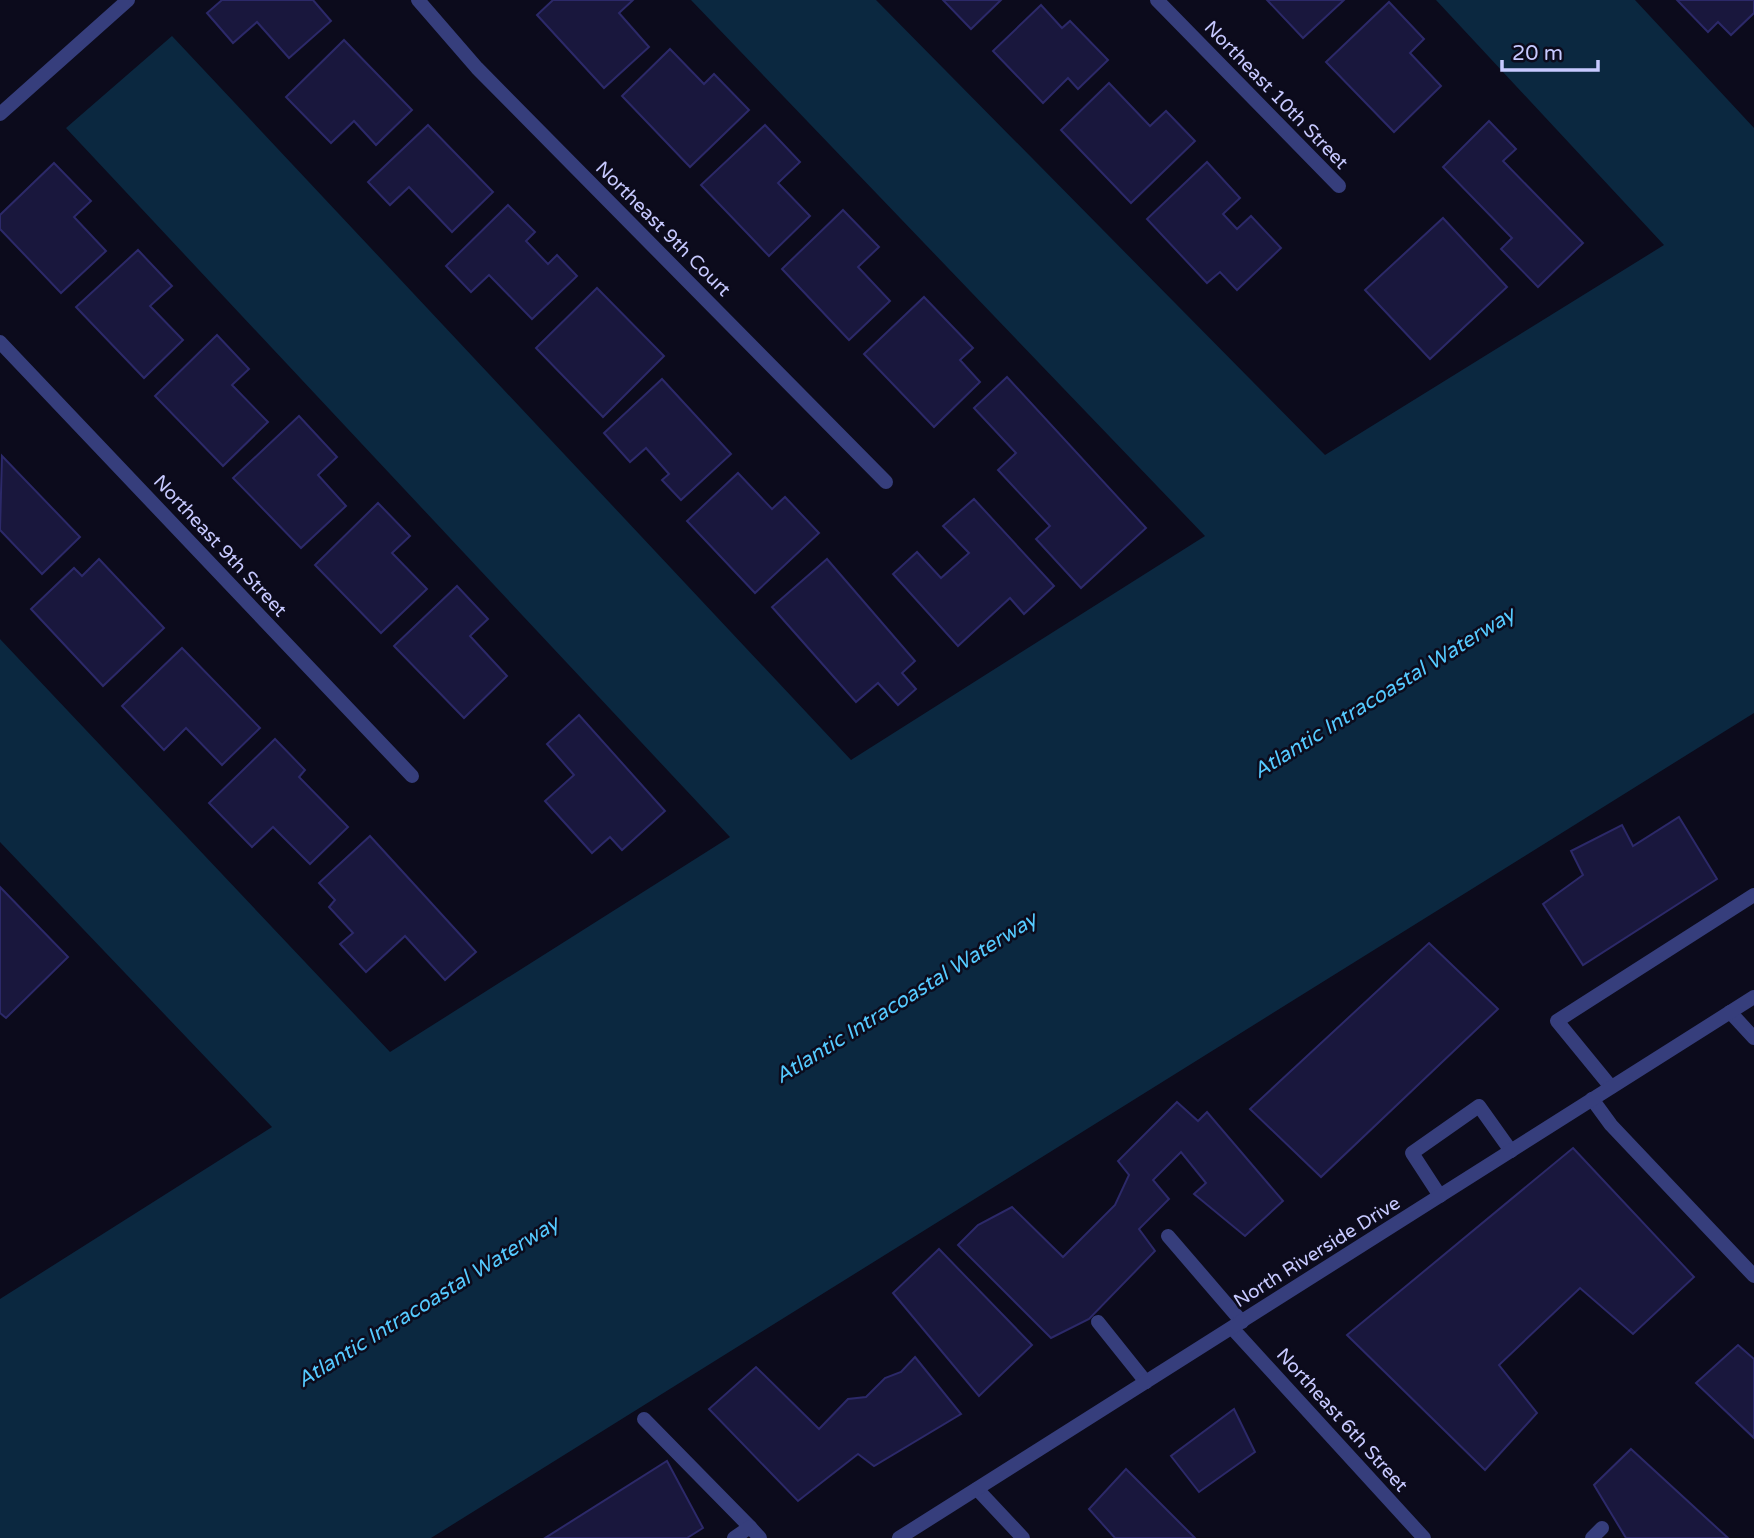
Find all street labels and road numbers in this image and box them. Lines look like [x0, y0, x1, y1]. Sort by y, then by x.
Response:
street label: Northeast 10th Street [1200, 16, 1352, 174]
street label: Northeast 9th Court [591, 157, 735, 301]
street label: Northeast 9th Street [149, 471, 291, 621]
street label: North Riverside Drive [1230, 1192, 1404, 1312]
street label: Northeast 6th Street [1272, 1344, 1412, 1496]

